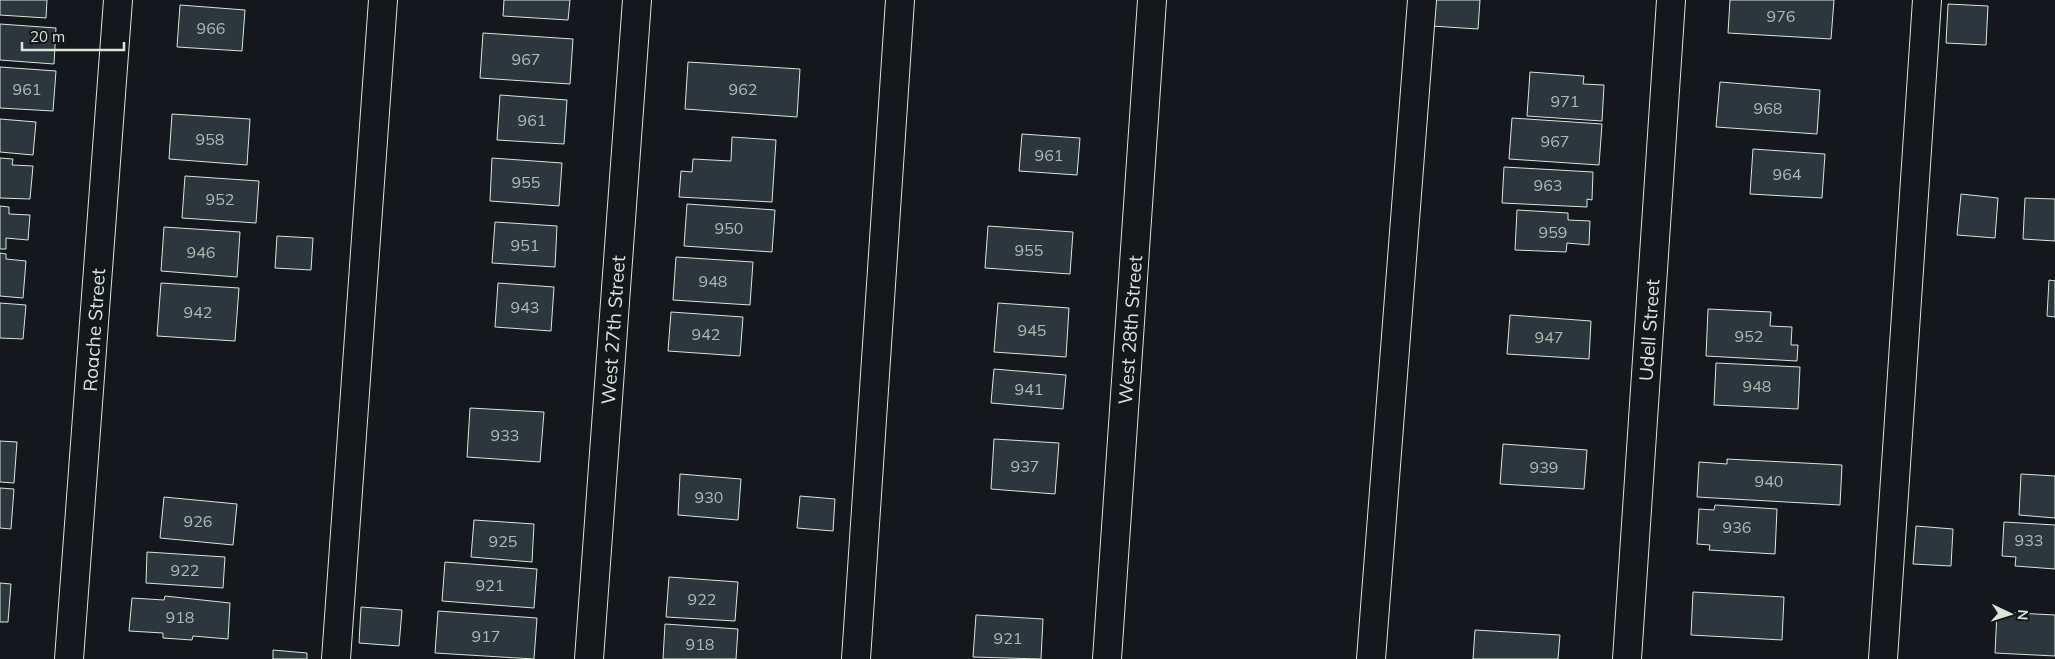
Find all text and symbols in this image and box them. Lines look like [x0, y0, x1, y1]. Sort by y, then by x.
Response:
house number: 976 [1767, 6, 1795, 26]
house number: 966 [197, 18, 225, 38]
scale bar [22, 20, 125, 52]
text: 20 m [30, 27, 65, 46]
house number: 967 [512, 49, 540, 69]
house number: 961 [13, 79, 41, 99]
house number: 962 [729, 79, 757, 99]
house number: 971 [1551, 91, 1579, 111]
house number: 968 [1754, 98, 1782, 118]
house number: 961 [518, 110, 546, 130]
house number: 958 [196, 129, 224, 149]
house number: 967 [1541, 131, 1569, 151]
house number: 961 [1035, 145, 1063, 165]
house number: 964 [1773, 164, 1802, 184]
house number: 955 [512, 172, 540, 192]
house number: 963 [1534, 175, 1562, 195]
house number: 952 [206, 189, 234, 209]
house number: 950 [715, 218, 743, 238]
house number: 959 [1539, 222, 1567, 242]
house number: 951 [511, 235, 539, 255]
house number: 955 [1015, 240, 1043, 260]
house number: 946 [187, 242, 215, 262]
street label: West 27th Street [596, 254, 630, 405]
street label: West 28th Street [1113, 254, 1147, 405]
street label: Roache Street [78, 267, 110, 392]
house number: 948 [699, 271, 727, 291]
street label: Udell Street [1633, 278, 1665, 382]
house number: 943 [511, 297, 539, 317]
house number: 942 [184, 302, 212, 322]
house number: 945 [1018, 320, 1046, 340]
house number: 942 [692, 324, 720, 344]
house number: 952 [1735, 326, 1763, 346]
house number: 947 [1535, 327, 1563, 347]
house number: 948 [1743, 376, 1771, 396]
house number: 941 [1015, 379, 1043, 399]
house number: 933 [491, 425, 519, 445]
house number: 937 [1011, 456, 1039, 476]
house number: 939 [1530, 457, 1558, 477]
house number: 940 [1755, 471, 1783, 491]
house number: 930 [695, 487, 723, 507]
house number: 926 [184, 511, 212, 531]
house number: 936 [1723, 517, 1751, 537]
house number: 933 [2015, 530, 2043, 550]
house number: 925 [489, 531, 517, 551]
house number: 922 [171, 560, 199, 580]
house number: 921 [476, 575, 504, 595]
house number: 922 [688, 589, 716, 609]
north arrow [1985, 589, 2035, 639]
house number: 918 [166, 607, 194, 627]
text: N [2014, 609, 2032, 621]
house number: 917 [472, 626, 500, 646]
house number: 921 [994, 628, 1022, 648]
house number: 918 [686, 634, 714, 654]

